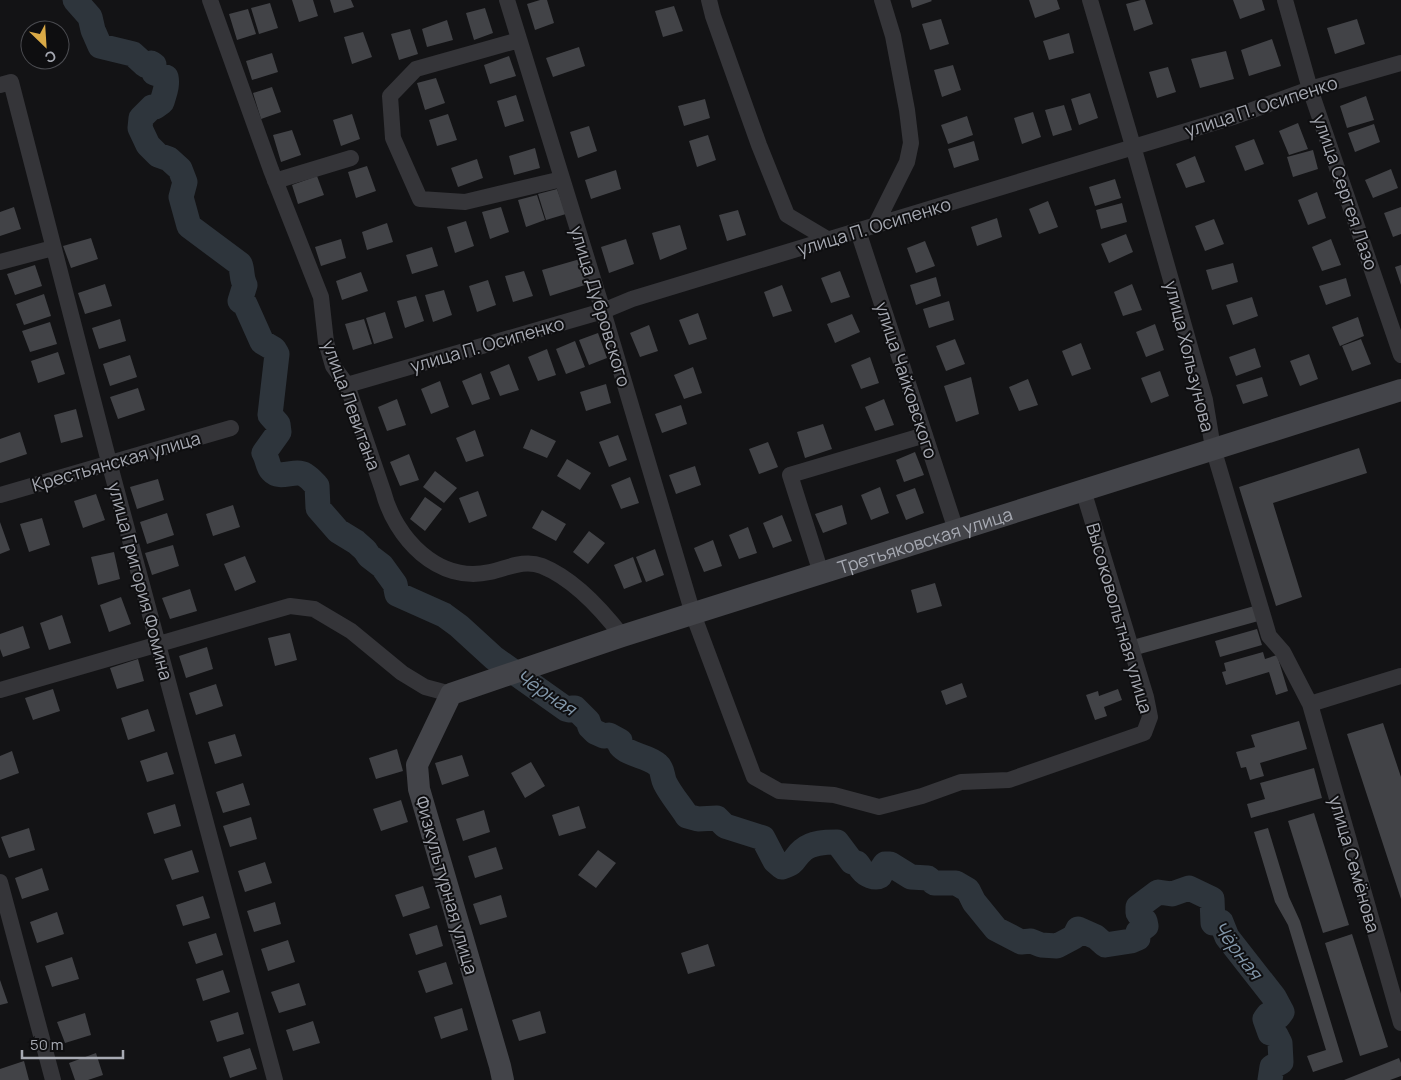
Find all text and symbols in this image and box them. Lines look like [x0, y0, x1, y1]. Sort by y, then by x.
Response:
north arrow [20, 20, 70, 70]
text: С [42, 46, 59, 68]
street label: улица П. Осипенко [1182, 70, 1340, 142]
street label: улица Сергея Лазо [1308, 111, 1384, 273]
street label: улица П. Осипенко [794, 191, 954, 261]
street label: улица Дубровского [565, 223, 637, 389]
street label: улица Хользунова [1160, 278, 1220, 434]
street label: улица Чайковского [870, 299, 944, 461]
street label: улица П. Осипенко [407, 311, 567, 377]
street label: улица Левитана [317, 337, 387, 473]
street label: Крестьянская улица [29, 425, 203, 497]
street label: улица Григория Фомина [103, 479, 179, 683]
street label: Третьяковская улица [835, 501, 1015, 579]
street label: Высоковольтная улица [1081, 520, 1159, 716]
water label: Чёрная [511, 663, 582, 722]
street label: Физкультурная улица [410, 793, 484, 977]
street label: улица Семёнова [1324, 793, 1386, 935]
water label: Чёрная [1207, 915, 1269, 986]
scale bar [22, 1028, 124, 1060]
text: 50 m [30, 1034, 64, 1055]

